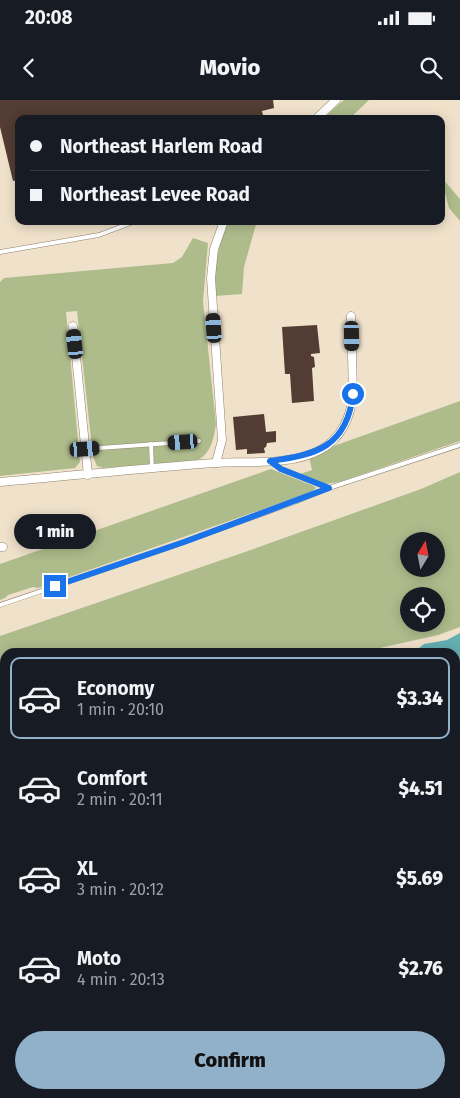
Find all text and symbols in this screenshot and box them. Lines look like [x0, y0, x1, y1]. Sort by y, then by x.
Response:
text: 20:08 [25, 6, 73, 29]
icon: back [15, 54, 43, 82]
text: Movio [200, 54, 260, 81]
icon: search [417, 54, 445, 82]
text: Northeast Harlem Road [60, 135, 263, 158]
text: Northeast Levee Road [60, 183, 250, 206]
car [205, 313, 222, 343]
car [344, 321, 359, 351]
car [65, 328, 84, 360]
route start [342, 383, 364, 405]
car [167, 433, 198, 451]
car [69, 440, 100, 458]
callout: 1 min [14, 514, 96, 548]
text: 1 min [36, 522, 74, 541]
north arrow [400, 532, 445, 578]
map controls [400, 532, 445, 632]
route end [44, 575, 66, 597]
button: locate [400, 587, 445, 632]
icon: car [17, 676, 62, 721]
text: Economy [77, 677, 154, 700]
text: $3.34 [397, 687, 443, 710]
text: 1 min · 20:10 [77, 700, 164, 719]
icon: car [17, 766, 62, 811]
text: Comfort [77, 767, 147, 790]
text: $4.51 [399, 777, 443, 800]
text: 2 min · 20:11 [77, 790, 163, 809]
icon: car [17, 856, 62, 901]
text: XL [77, 857, 98, 880]
text: $5.69 [396, 867, 443, 890]
text: 3 min · 20:12 [77, 880, 164, 899]
icon: car [17, 946, 62, 991]
text: Moto [77, 947, 121, 970]
text: $2.76 [399, 957, 443, 980]
text: 4 min · 20:13 [77, 970, 165, 989]
button: Confirm [15, 1031, 445, 1089]

